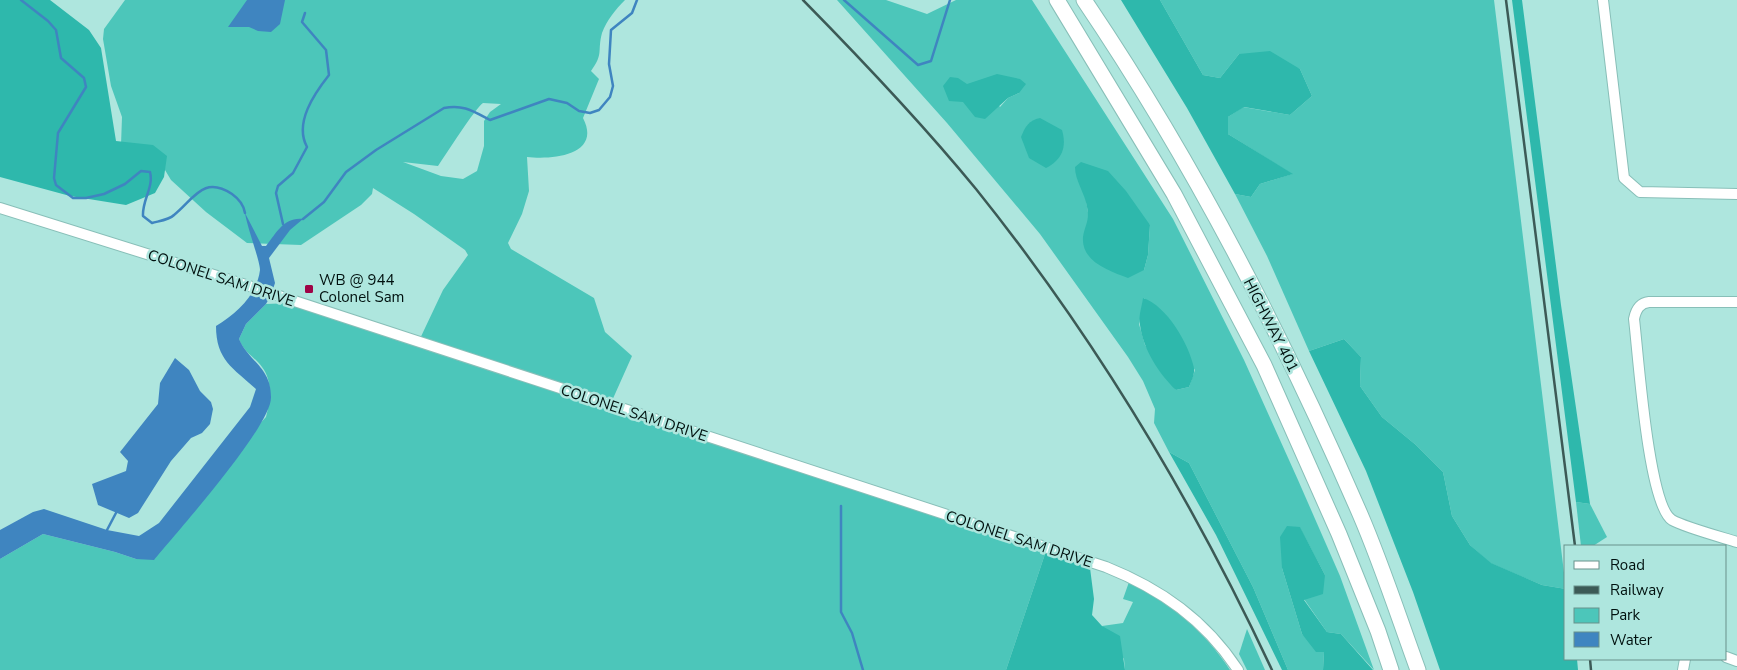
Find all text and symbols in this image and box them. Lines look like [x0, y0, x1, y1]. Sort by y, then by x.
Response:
street label: COLONEL SAM DRIVE [145, 245, 297, 311]
place label: WB @ 944 Colonel Sam [319, 270, 404, 307]
street label: HIGHWAY 401 [1239, 275, 1303, 375]
marker: WB @ 944 Colonel Sam [303, 283, 315, 295]
street label: COLONEL SAM DRIVE [558, 380, 710, 446]
street label: COLONEL SAM DRIVE [943, 506, 1095, 572]
legend [1564, 545, 1727, 660]
text: Road [1610, 555, 1645, 575]
text: Railway [1610, 580, 1664, 600]
text: Park [1610, 605, 1640, 625]
text: Water [1610, 630, 1653, 650]

